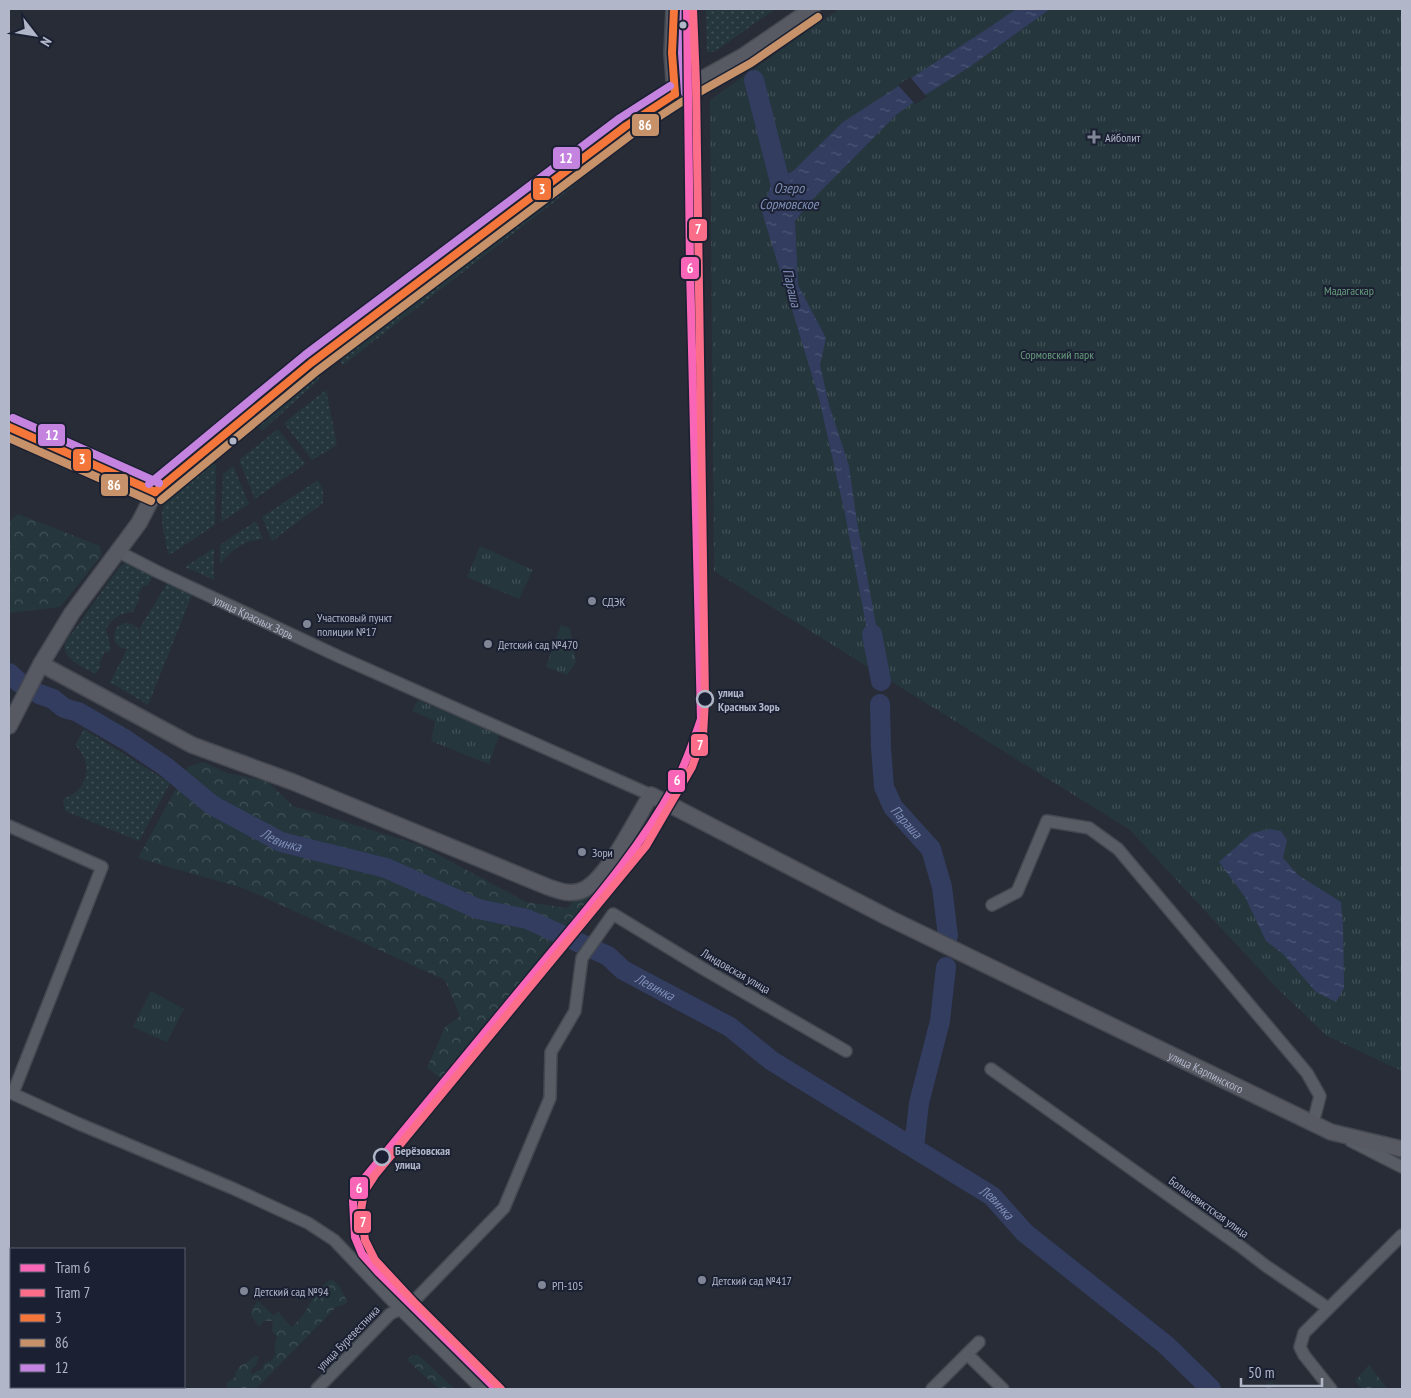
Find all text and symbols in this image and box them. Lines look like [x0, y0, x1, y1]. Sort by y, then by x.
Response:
north arrow [10, 10, 60, 60]
unlabelled marker [678, 20, 688, 30]
text: N [36, 34, 56, 50]
line badge: 86 [631, 113, 660, 137]
text: 86 [638, 116, 652, 134]
marker: Айболит [1087, 130, 1101, 144]
place label: Айболит [1105, 130, 1140, 145]
line badge: 12 [552, 146, 581, 170]
text: 12 [559, 149, 573, 167]
line badge: 3 [532, 177, 552, 201]
water label: Озеро Сормовское [759, 179, 820, 213]
text: 3 [539, 180, 545, 198]
line badge: 7 [688, 218, 708, 242]
text: 7 [695, 220, 702, 238]
line badge: 6 [680, 256, 700, 280]
text: 6 [687, 259, 694, 277]
water label: Параша [779, 267, 805, 310]
park label: Мадагаскар [1324, 283, 1374, 298]
park label: Сормовский парк [1020, 347, 1094, 362]
line badge: 12 [37, 423, 66, 447]
text: 12 [45, 426, 59, 444]
unlabelled marker [228, 436, 238, 446]
line badge: 3 [72, 448, 92, 472]
text: 3 [79, 450, 85, 468]
line badge: 86 [100, 473, 129, 497]
text: 86 [107, 476, 121, 494]
street label: улица Красных Зорь [212, 592, 297, 642]
place label: СДЭК [602, 594, 625, 609]
marker: СДЭК [586, 595, 598, 607]
place label: Участковый пункт полиции №17 [317, 610, 392, 639]
marker: Участковый пункт полиции №17 [301, 618, 313, 630]
place label: Детский сад №470 [498, 637, 578, 652]
marker: Детский сад №470 [482, 638, 494, 650]
place label: улица Красных Зорь [717, 685, 780, 714]
marker: улица Красных Зорь [696, 690, 714, 708]
line badge: 7 [690, 733, 709, 757]
text: 7 [697, 736, 704, 754]
line badge: 6 [667, 769, 686, 793]
text: 6 [674, 771, 681, 789]
water label: Параша [887, 801, 927, 843]
water label: Левинка [257, 824, 304, 856]
place label: Зори [592, 845, 613, 860]
marker: Зори [576, 846, 588, 858]
street label: Линдовская улица [698, 945, 773, 997]
water label: Левинка [631, 969, 679, 1005]
street label: улица Карпинского [1166, 1047, 1246, 1096]
place label: Берёзовская улица [394, 1143, 450, 1172]
marker: Берёзовская улица [373, 1148, 391, 1166]
street label: Большевистская улица [1166, 1173, 1252, 1241]
line badge: 6 [349, 1176, 369, 1200]
text: 6 [356, 1179, 363, 1197]
water label: Левинка [975, 1181, 1019, 1224]
line badge: 7 [353, 1210, 372, 1234]
text: 7 [360, 1213, 367, 1231]
legend [10, 1248, 185, 1388]
text: Tram 6 [55, 1258, 90, 1277]
place label: Детский сад №417 [712, 1273, 792, 1288]
marker: Детский сад №417 [696, 1274, 708, 1286]
place label: РП-105 [552, 1278, 583, 1293]
marker: РП-105 [536, 1279, 548, 1291]
text: Tram 7 [55, 1283, 90, 1302]
place label: Детский сад №94 [254, 1284, 329, 1299]
marker: Детский сад №94 [238, 1285, 250, 1297]
street label: улица Буревестника [313, 1302, 383, 1374]
text: 3 [55, 1308, 62, 1327]
text: 86 [55, 1333, 69, 1352]
scale bar [1241, 1356, 1322, 1388]
text: 12 [55, 1358, 69, 1377]
text: 50 m [1248, 1363, 1274, 1382]

